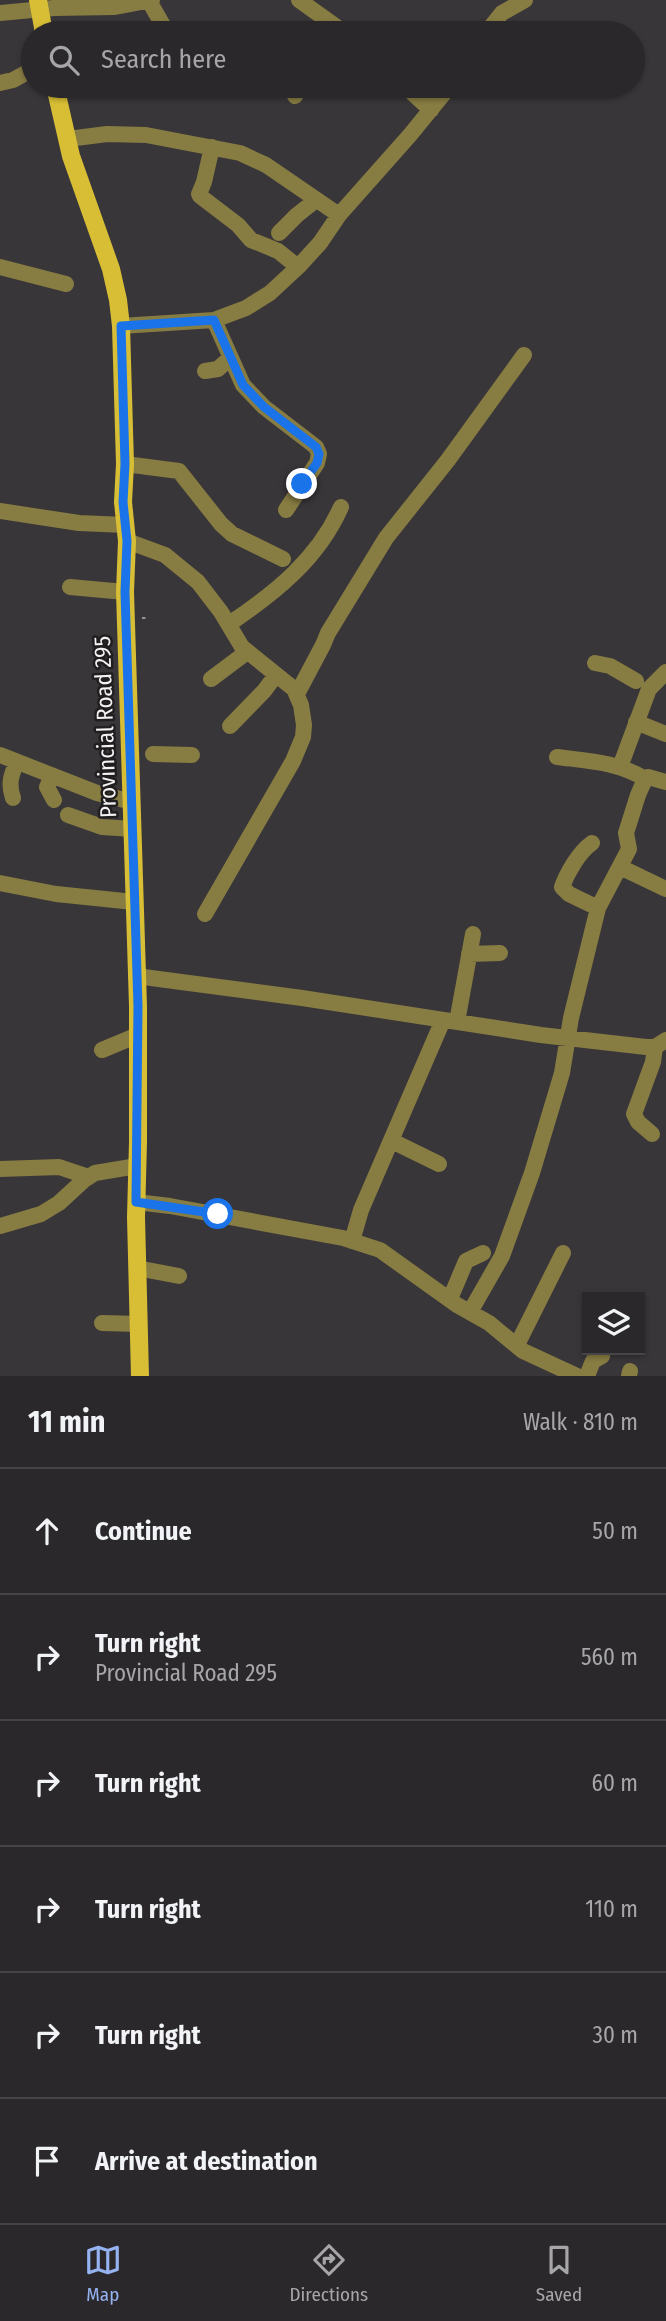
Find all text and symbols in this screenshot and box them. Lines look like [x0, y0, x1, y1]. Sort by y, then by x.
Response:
search box [21, 21, 645, 98]
icon: search [45, 41, 83, 79]
text: Search here [101, 44, 226, 75]
route end [286, 468, 317, 499]
street label: Provincial Road 295 [88, 636, 122, 818]
route start [202, 1198, 233, 1229]
map controls [582, 1292, 645, 1355]
button: layers [582, 1292, 645, 1355]
text: 11 min [28, 1404, 105, 1440]
text: Walk · 810 m [523, 1408, 638, 1436]
icon: ahead [28, 1512, 66, 1550]
text: Continue [95, 1516, 192, 1547]
text: 50 m [592, 1517, 638, 1545]
text: Turn right [95, 1628, 201, 1659]
icon: right [28, 1638, 66, 1676]
text: 560 m [581, 1643, 638, 1671]
text: Provincial Road 295 [95, 1659, 277, 1687]
icon: right [28, 1764, 66, 1802]
text: Turn right [95, 1768, 201, 1799]
text: 60 m [592, 1769, 638, 1797]
icon: right [28, 1890, 66, 1928]
text: Turn right [95, 1894, 201, 1925]
text: 110 m [585, 1895, 638, 1923]
icon: right [28, 2016, 66, 2054]
text: Turn right [95, 2020, 201, 2051]
text: 30 m [593, 2021, 638, 2049]
icon: arrive [28, 2142, 66, 2180]
text: Arrive at destination [95, 2146, 318, 2177]
tab: Map [84, 2241, 122, 2306]
tab: Directions [290, 2241, 368, 2306]
tab: Saved [536, 2241, 582, 2306]

